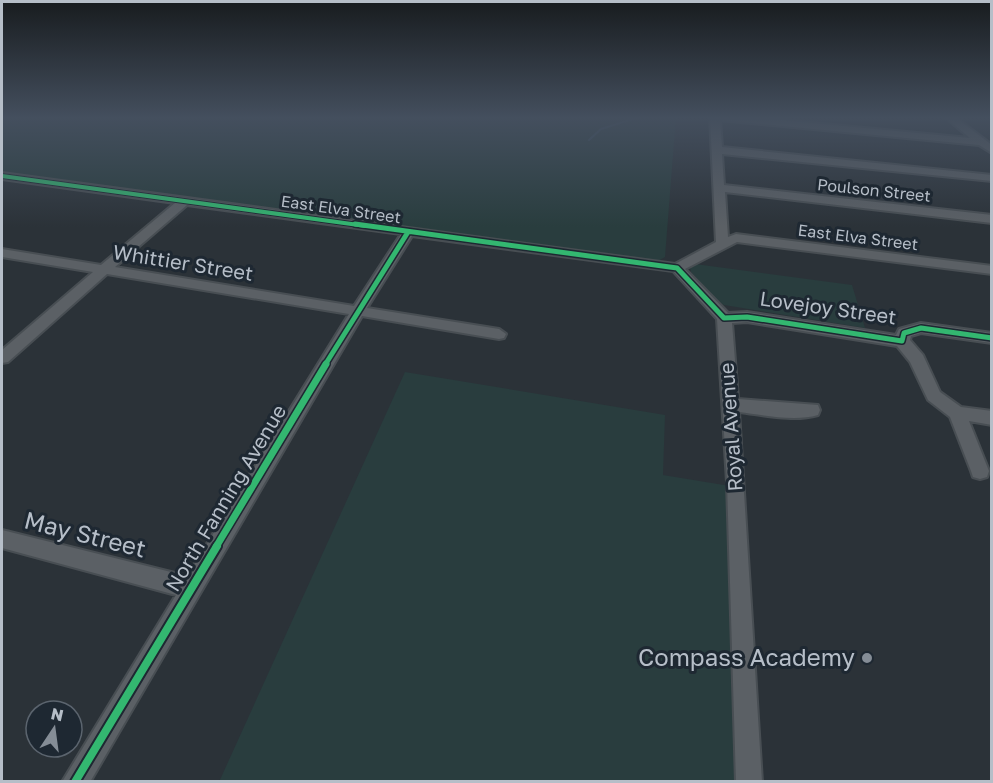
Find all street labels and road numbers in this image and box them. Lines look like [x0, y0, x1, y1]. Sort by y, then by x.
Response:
street label: Poulson Street [816, 174, 932, 206]
street label: East Elva Street [280, 191, 402, 227]
street label: East Elva Street [797, 220, 919, 254]
street label: Whittier Street [111, 239, 255, 285]
street label: Lovejoy Street [758, 286, 898, 328]
street label: Royal Avenue [714, 362, 746, 492]
street label: North Fanning Avenue [160, 400, 290, 595]
street label: May Street [22, 504, 149, 563]

